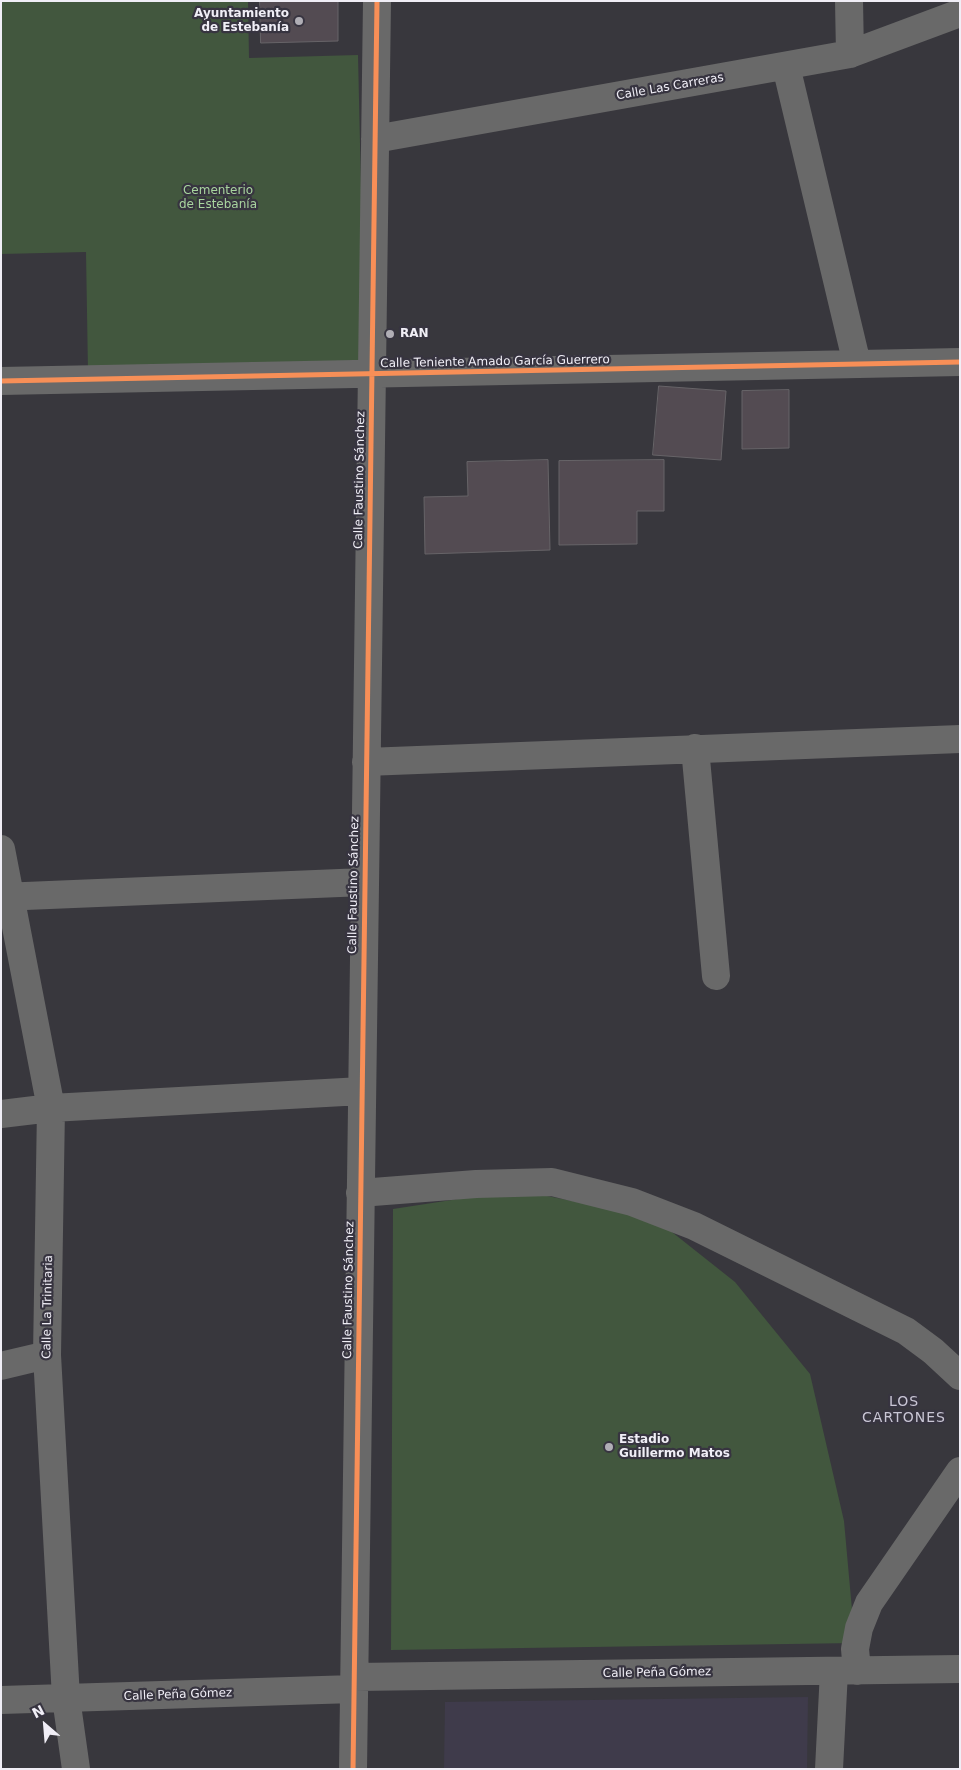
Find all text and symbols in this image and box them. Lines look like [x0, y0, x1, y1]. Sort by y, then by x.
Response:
place label: Ayuntamiento de Estebanía [194, 7, 289, 35]
marker: Ayuntamiento de Estebanía [293, 15, 305, 27]
street label: Calle Las Carreras [615, 70, 725, 104]
park label: Cementerio de Estebanía [179, 184, 257, 212]
place label: RAN [400, 327, 429, 341]
marker: RAN [384, 328, 396, 340]
street label: Calle Teniente Amado García Guerrero [380, 353, 610, 371]
street label: Calle Faustino Sánchez [352, 411, 368, 549]
street label: Calle Faustino Sánchez [346, 816, 362, 954]
street label: Calle Faustino Sánchez [341, 1221, 357, 1359]
street label: Calle La Trinitaria [40, 1255, 56, 1359]
district label: LOS CARTONES [861, 1394, 947, 1426]
place label: Estadio Guillermo Matos [619, 1433, 730, 1461]
marker: Estadio Guillermo Matos [603, 1441, 615, 1453]
street label: Calle Peña Gómez [603, 1665, 711, 1681]
street label: Calle Peña Gómez [123, 1686, 233, 1704]
north arrow [20, 1700, 70, 1750]
text: N [29, 1702, 47, 1721]

